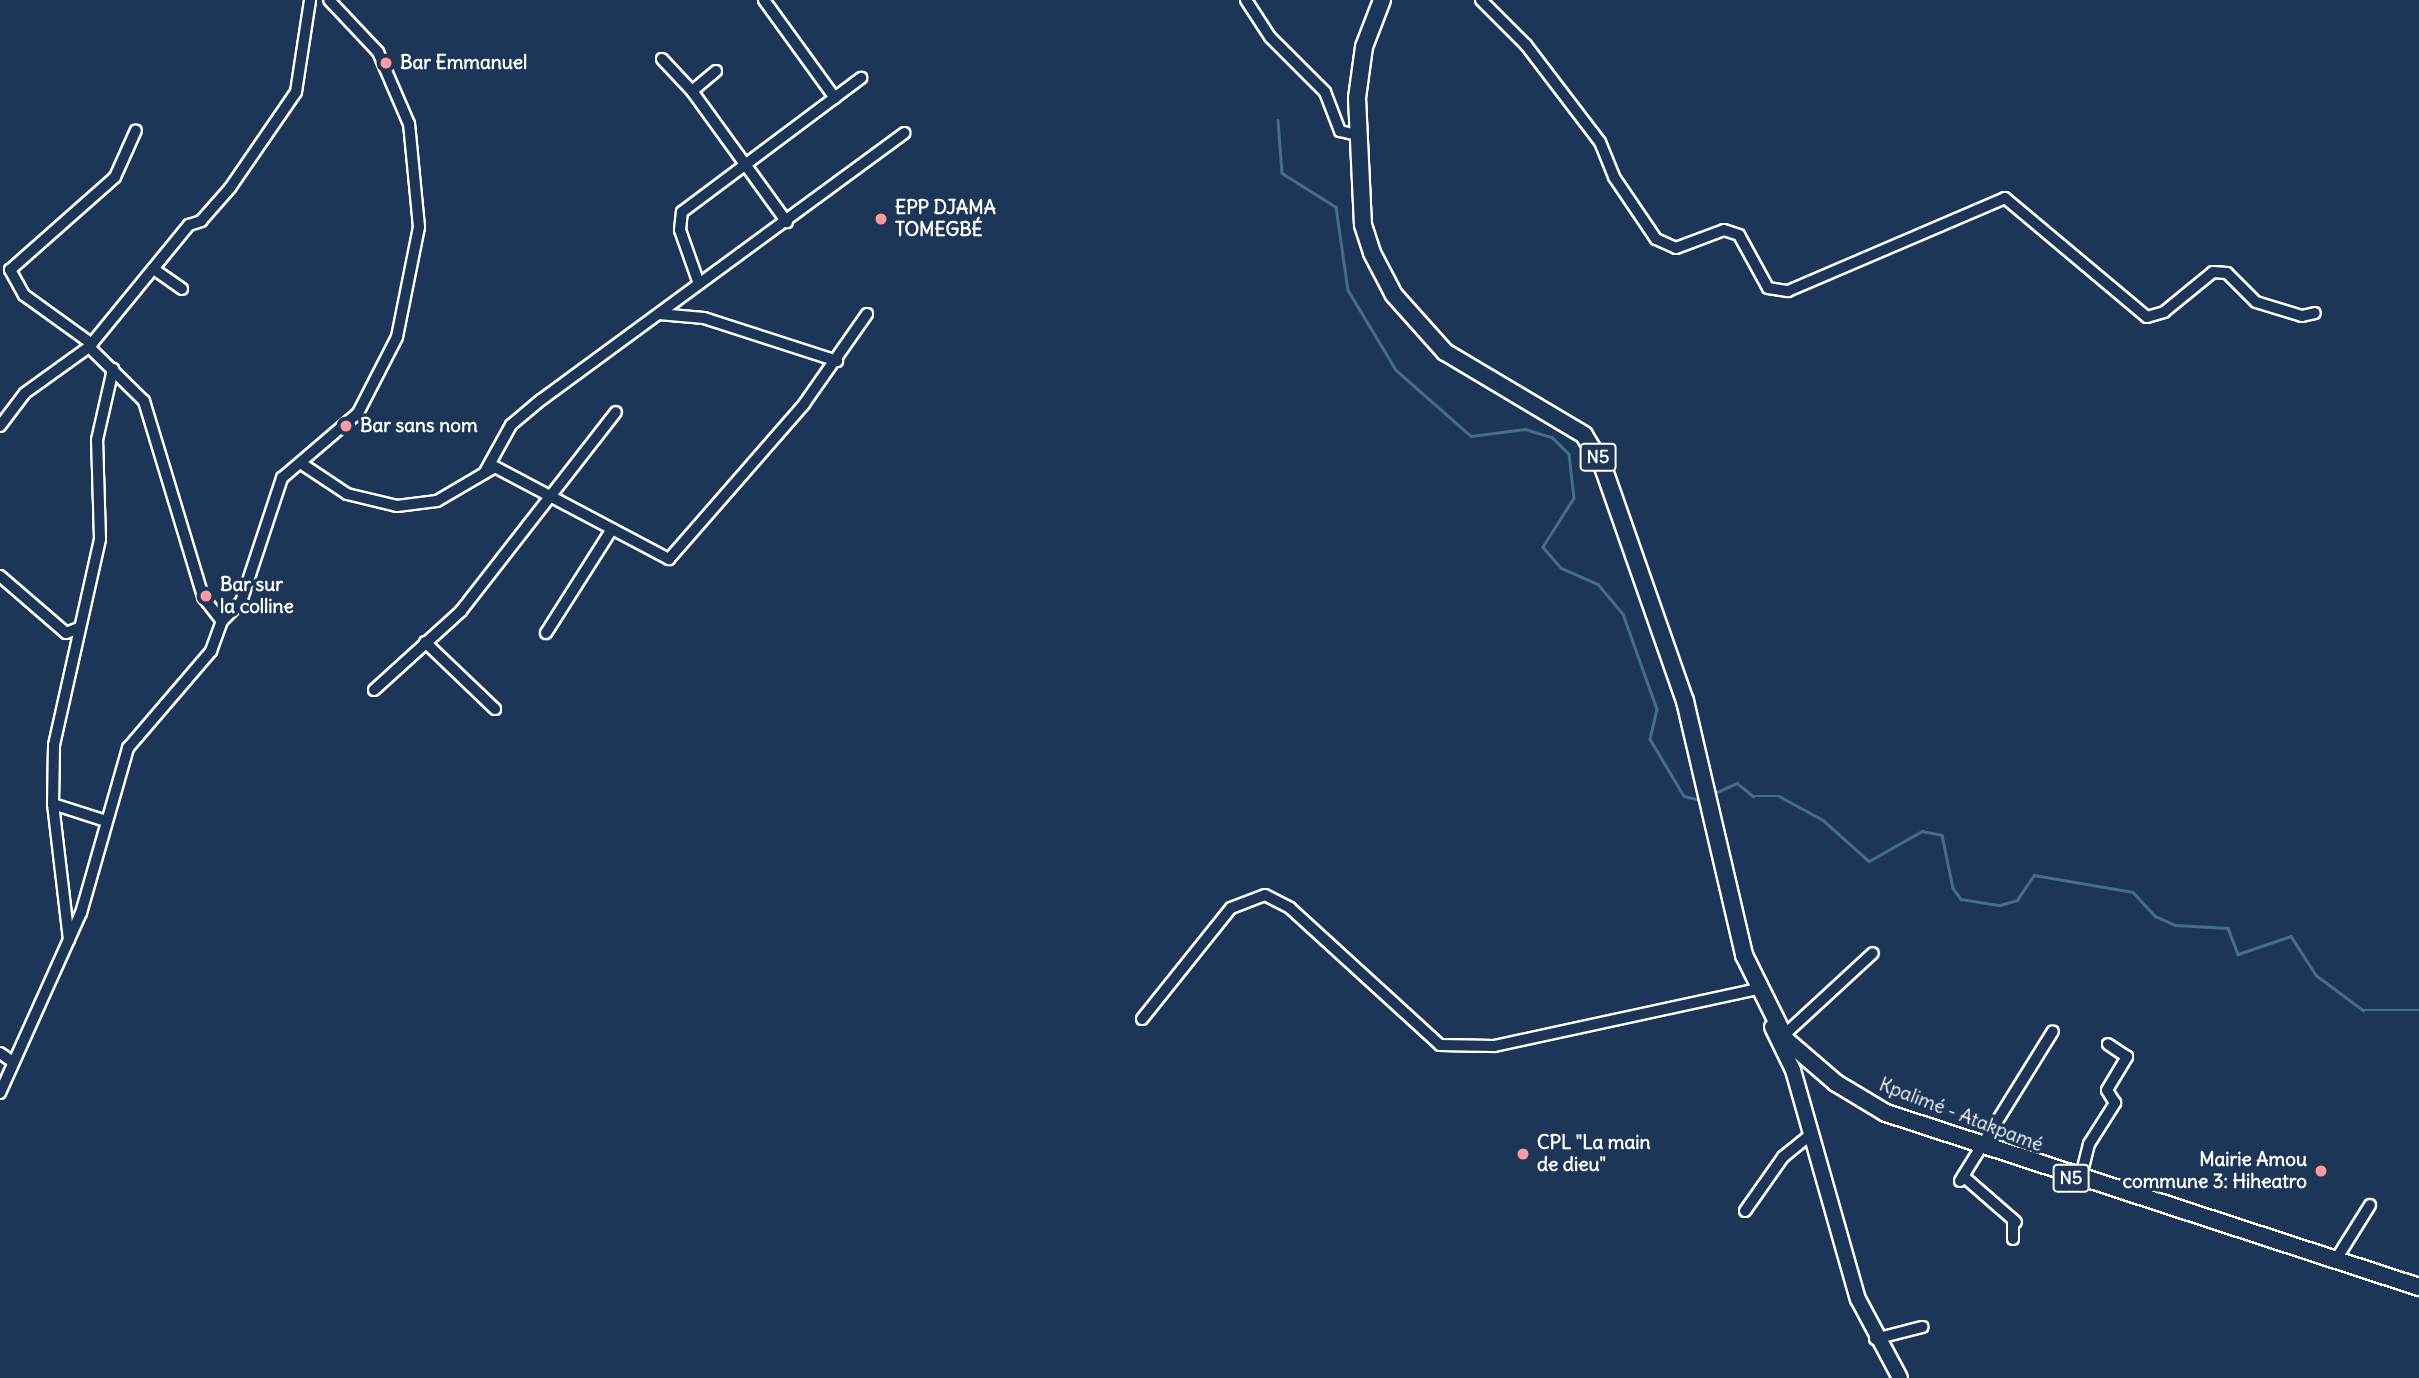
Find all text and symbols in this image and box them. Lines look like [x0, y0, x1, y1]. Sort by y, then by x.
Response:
place label: Bar Emmanuel [400, 52, 527, 74]
marker: Bar Emmanuel [378, 55, 394, 71]
place label: EPP DJAMA TOMEGBÉ [895, 197, 996, 241]
marker: EPP DJAMA TOMEGBÉ [873, 211, 889, 227]
place label: Bar sans nom [360, 415, 478, 437]
marker: Bar sans nom [338, 418, 354, 434]
road number: N5 [1579, 443, 1617, 472]
place label: Bar sur la colline [220, 574, 294, 618]
marker: Bar sur la colline [198, 588, 214, 604]
street label: Kpalimé - Atakpamé [1876, 1073, 2046, 1157]
place label: CPL "La main de dieu" [1537, 1132, 1651, 1176]
marker: CPL "La main de dieu" [1515, 1146, 1531, 1162]
place label: Mairie Amou commune 3: Hiheatro [2123, 1149, 2307, 1193]
road number: N5 [2052, 1163, 2090, 1192]
marker: Mairie Amou commune 3: Hiheatro [2313, 1163, 2329, 1179]

